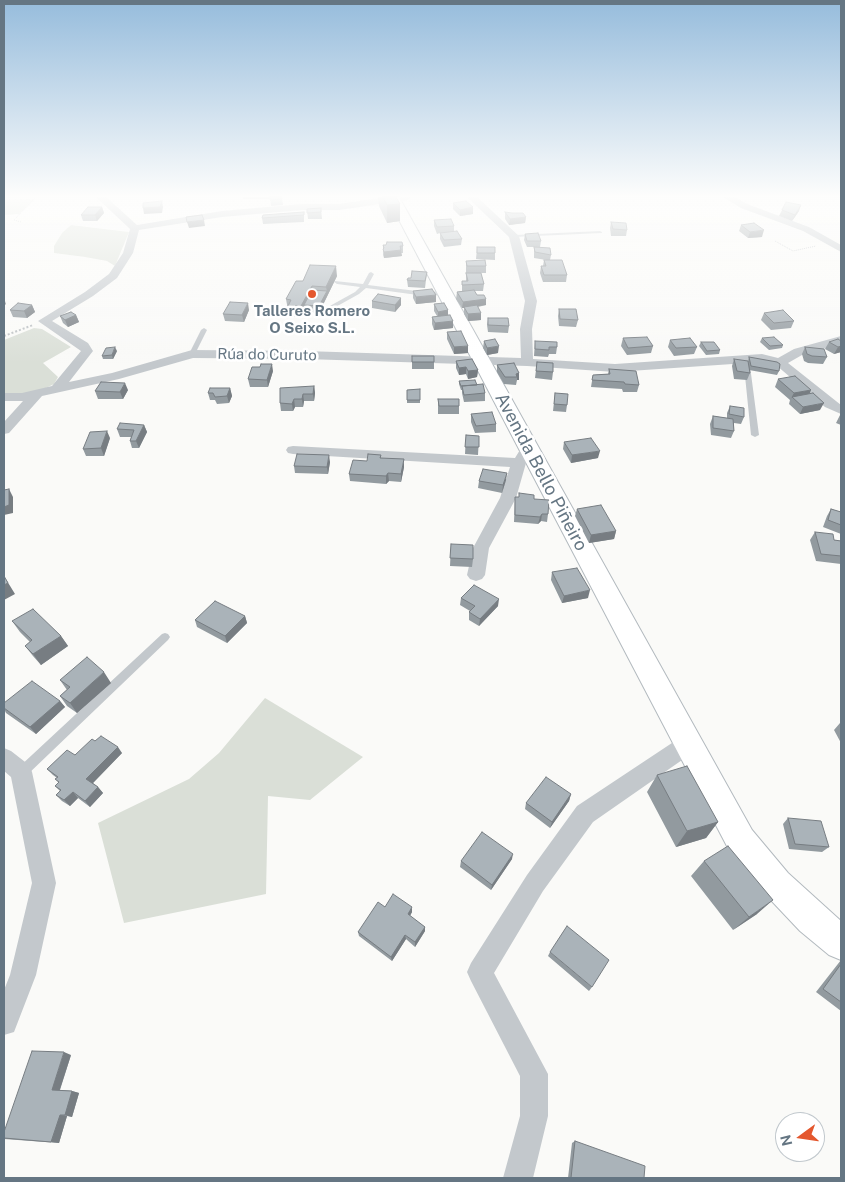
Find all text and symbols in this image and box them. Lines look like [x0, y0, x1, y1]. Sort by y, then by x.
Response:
marker: Talleres Romero O Seixo S.L. [306, 288, 318, 300]
place label: Talleres Romero O Seixo S.L. [254, 302, 370, 337]
street label: Rúa do Curuto [217, 345, 317, 365]
street label: Avenida Bello Piñeiro [490, 389, 592, 555]
north arrow [775, 1112, 825, 1162]
text: N [777, 1133, 796, 1148]

